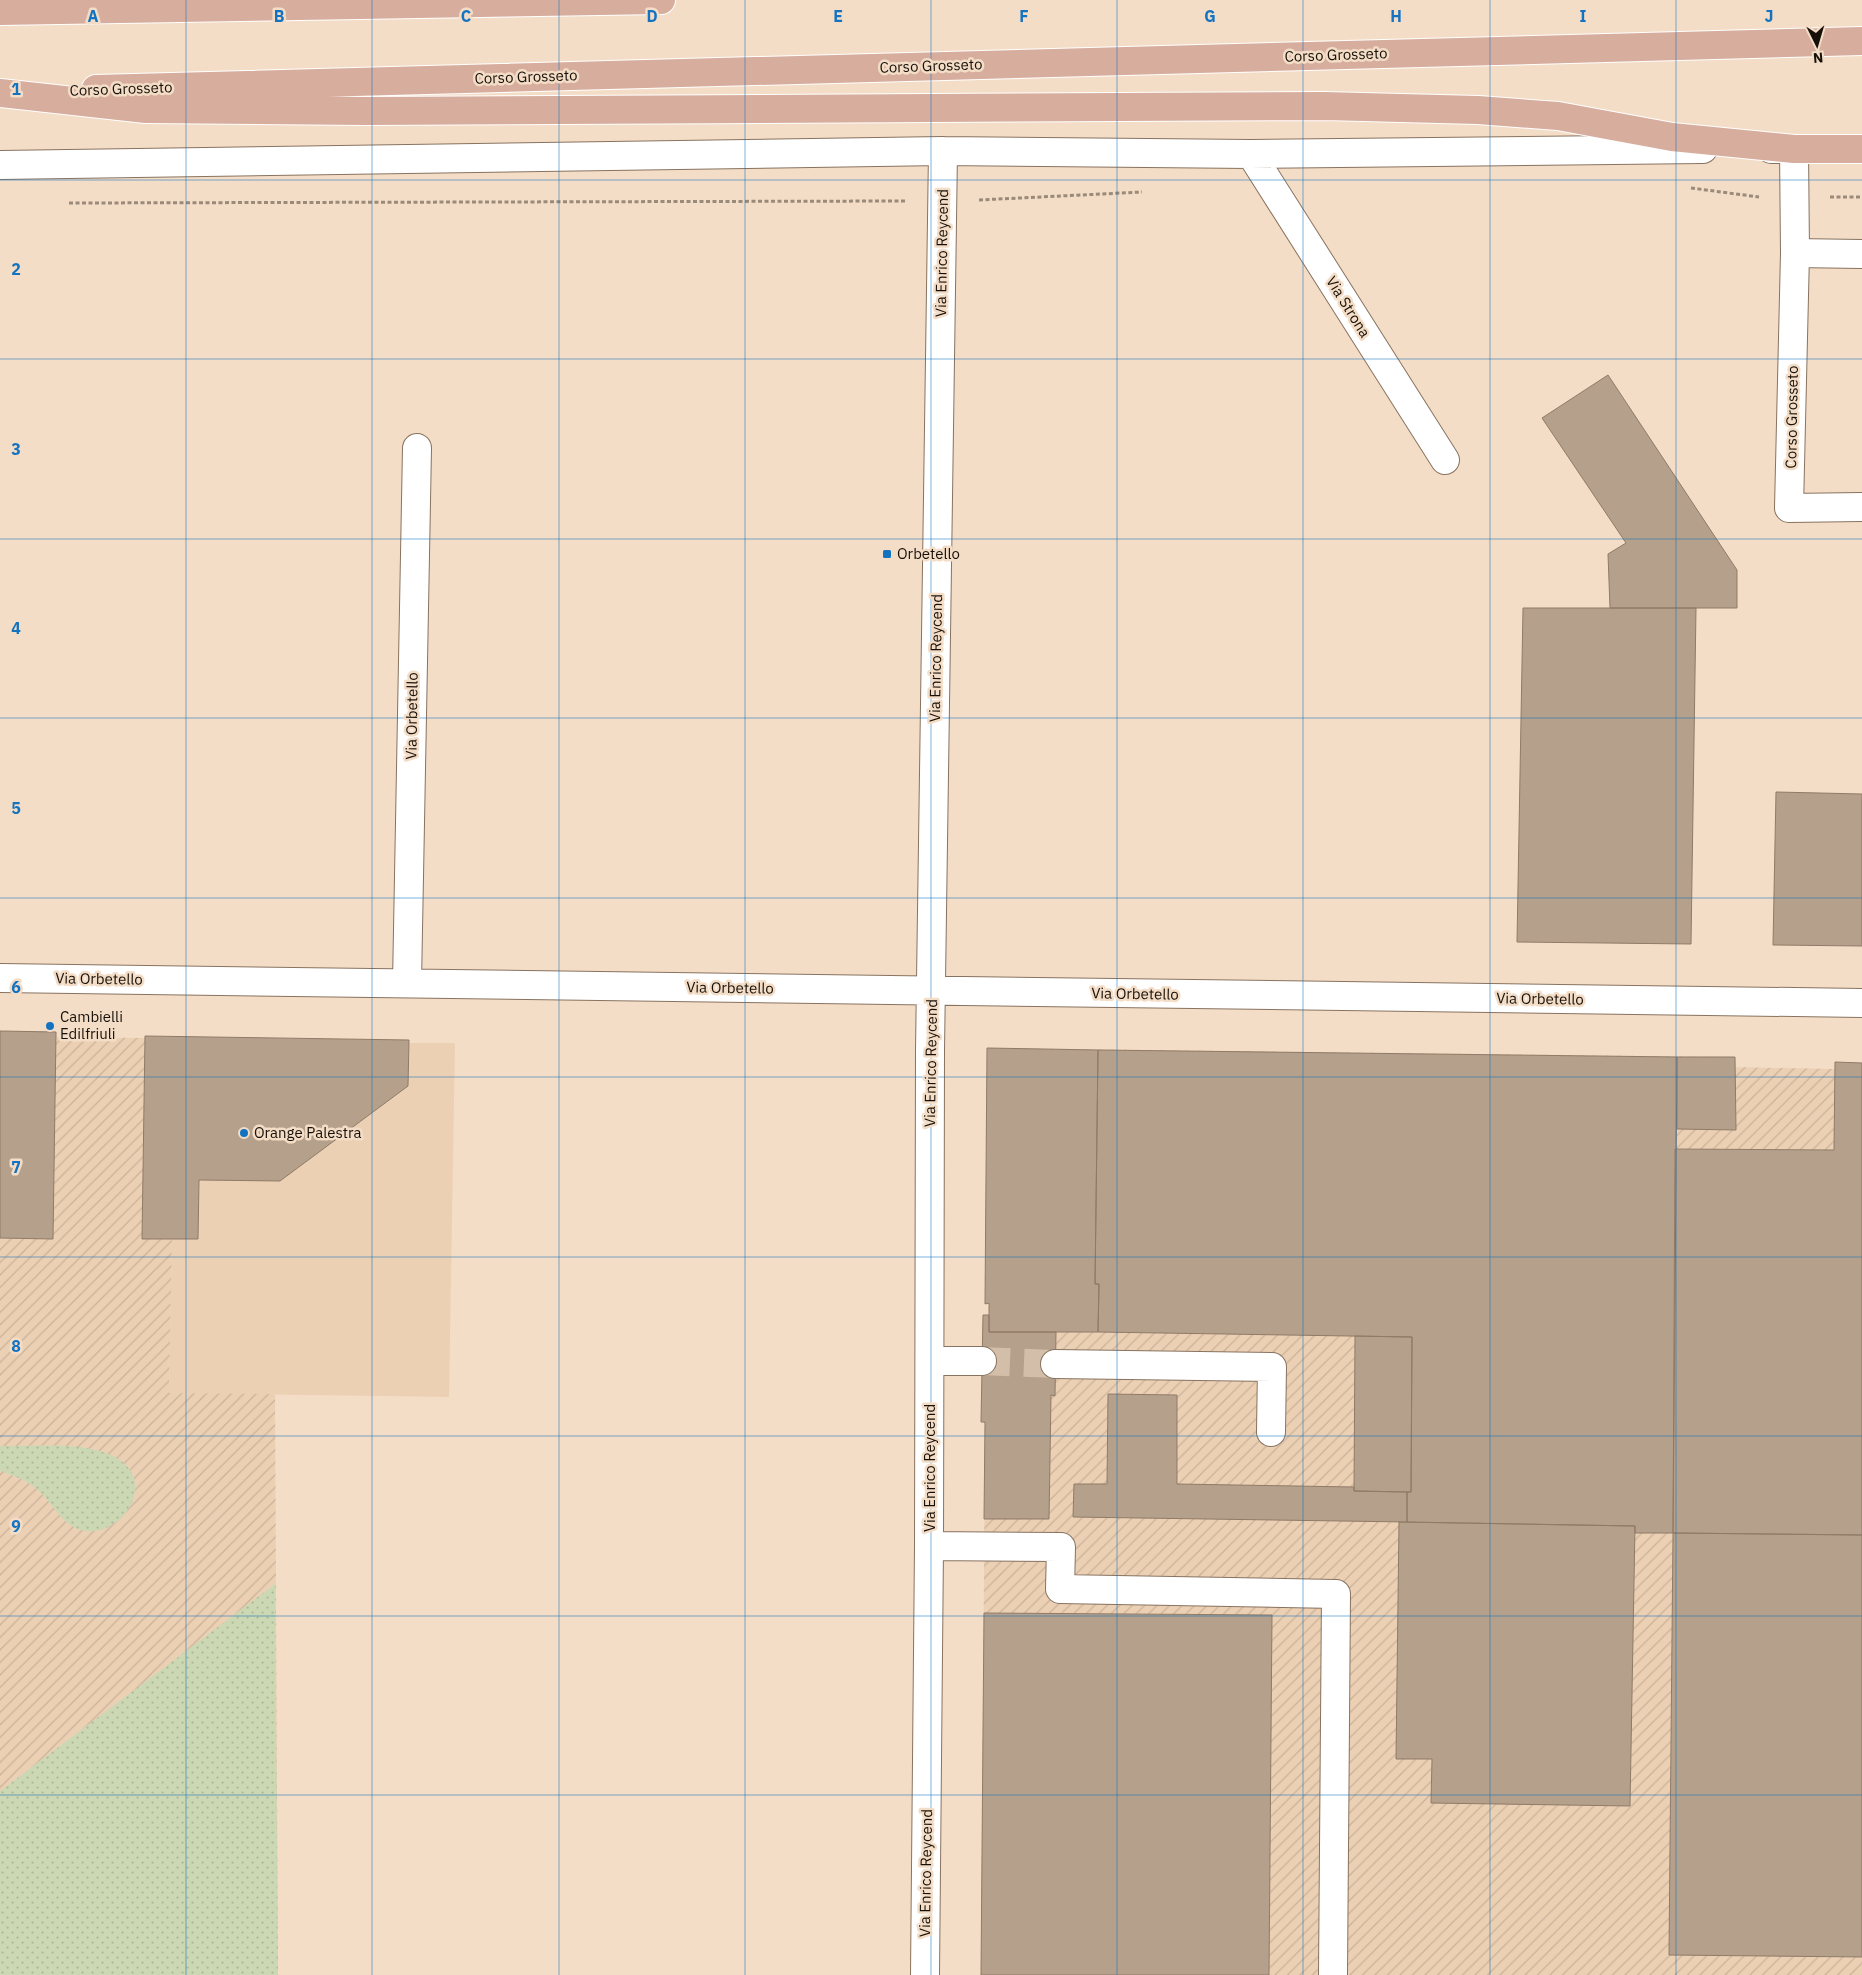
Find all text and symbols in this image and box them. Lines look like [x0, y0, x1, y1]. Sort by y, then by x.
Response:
text: A [88, 6, 99, 26]
text: B [274, 6, 285, 26]
text: C [461, 6, 471, 26]
text: D [646, 6, 658, 26]
text: E [833, 6, 843, 26]
text: F [1019, 6, 1029, 26]
text: G [1204, 6, 1216, 26]
text: H [1390, 6, 1402, 26]
text: I [1580, 6, 1587, 26]
text: J [1765, 6, 1773, 26]
north arrow [1792, 20, 1842, 70]
street label: Corso Grosseto [1284, 43, 1388, 66]
text: N [1812, 49, 1824, 67]
street label: Corso Grosseto [879, 54, 983, 77]
street label: Corso Grosseto [474, 65, 578, 88]
street label: Corso Grosseto [69, 77, 173, 100]
text: 1 [11, 79, 21, 99]
street label: Via Enrico Reycend [931, 189, 952, 317]
text: 2 [11, 259, 21, 279]
street label: Via Strona [1322, 273, 1375, 341]
street label: Corso Grosseto [1781, 365, 1802, 469]
text: 3 [11, 439, 21, 459]
place label: Orbetello [897, 544, 960, 563]
marker: Orbetello [881, 548, 893, 560]
street label: Via Enrico Reycend [925, 594, 946, 722]
text: 4 [11, 618, 21, 638]
street label: Via Orbetello [401, 672, 422, 760]
text: 5 [11, 798, 21, 818]
street label: Via Orbetello [55, 968, 143, 989]
text: 6 [11, 977, 21, 997]
street label: Via Orbetello [686, 977, 774, 998]
street label: Via Orbetello [1091, 983, 1179, 1004]
street label: Via Orbetello [1496, 988, 1584, 1009]
street label: Via Enrico Reycend [920, 999, 941, 1127]
place label: Cambielli Edilfriuli [60, 1007, 123, 1043]
marker: Cambielli Edilfriuli [44, 1020, 56, 1032]
place label: Orange Palestra [254, 1123, 361, 1142]
marker: Orange Palestra [238, 1127, 250, 1139]
text: 7 [11, 1157, 21, 1177]
text: 8 [11, 1336, 21, 1356]
street label: Via Enrico Reycend [920, 1404, 939, 1532]
text: 9 [11, 1516, 21, 1536]
street label: Via Enrico Reycend [915, 1809, 936, 1937]

